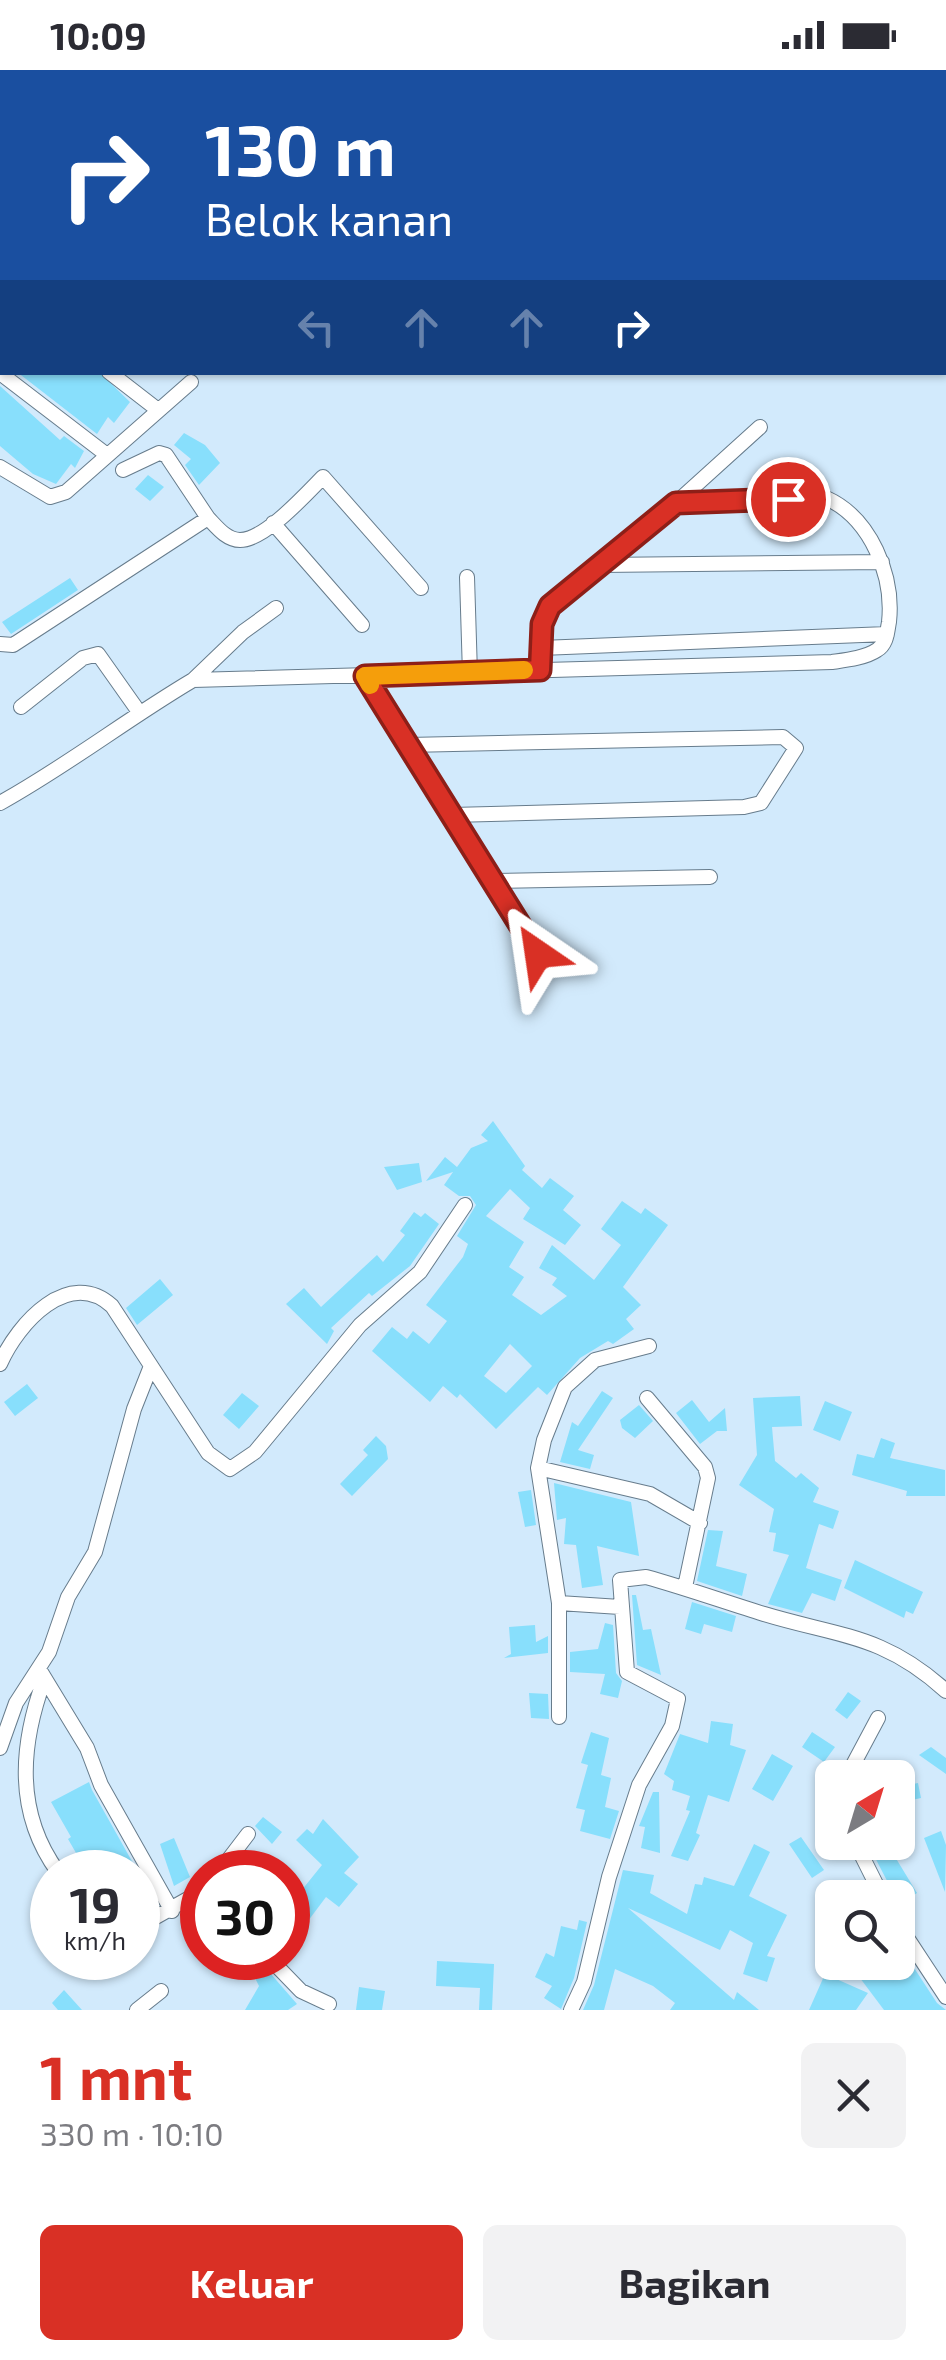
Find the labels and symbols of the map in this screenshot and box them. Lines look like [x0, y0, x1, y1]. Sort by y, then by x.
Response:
pin [746, 457, 831, 542]
position arrow [486, 902, 590, 1006]
north arrow [815, 1760, 915, 1860]
speed limit sign: 30 [180, 1850, 310, 1980]

